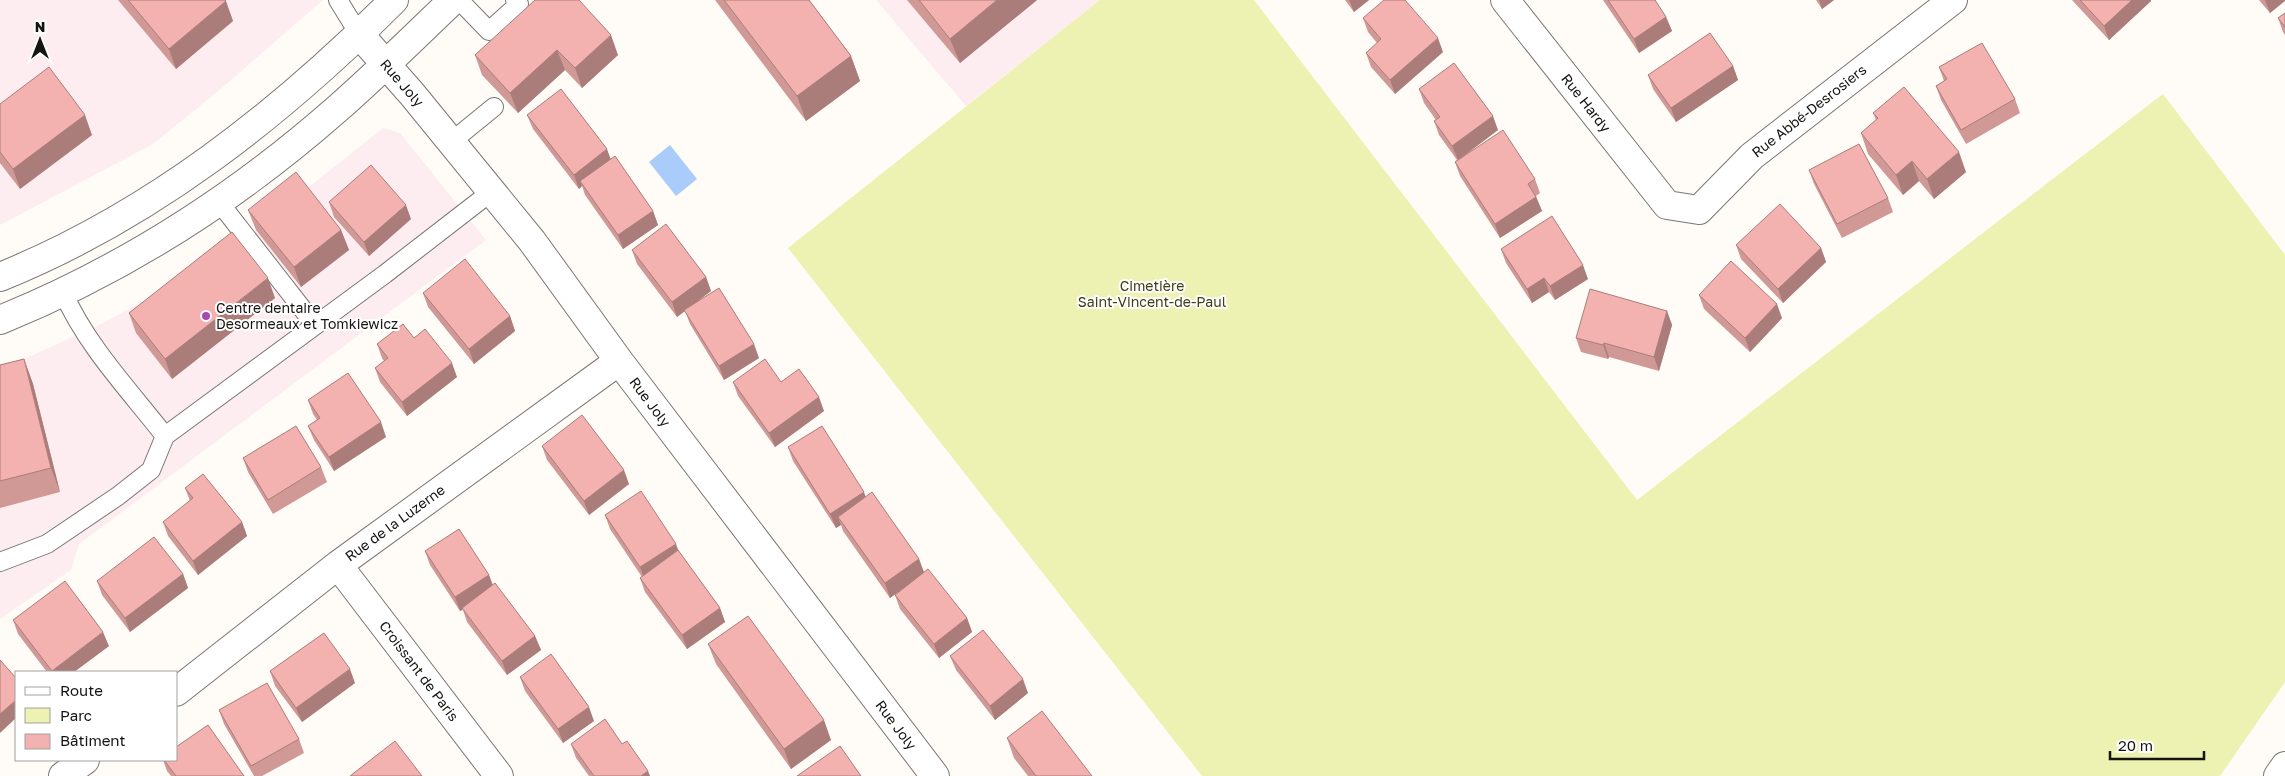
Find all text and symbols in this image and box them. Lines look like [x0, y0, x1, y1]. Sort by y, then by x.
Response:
north arrow [15, 15, 65, 65]
text: N [35, 18, 45, 35]
street label: Rue Joly [377, 55, 428, 110]
street label: Rue Abbé-Desrosiers [1748, 61, 1869, 161]
street label: Rue Hardy [1558, 70, 1615, 135]
park label: Cimetière Saint-Vincent-de-Paul [1078, 277, 1226, 310]
place label: Centre dentaire Desormeaux et Tomkiewicz [216, 299, 398, 332]
marker: Centre dentaire Desormeaux et Tomkiewicz [200, 310, 212, 322]
street label: Rue Joly [626, 374, 675, 430]
street label: Rue de la Luzerne [342, 481, 448, 564]
street label: Croissant de Paris [376, 617, 463, 724]
legend [15, 671, 178, 761]
text: Route [60, 681, 103, 699]
street label: Rue Joly [872, 697, 921, 753]
text: Parc [60, 706, 92, 724]
scale bar [2110, 728, 2204, 760]
text: Bâtiment [60, 731, 125, 749]
text: 20 m [2118, 736, 2153, 754]

